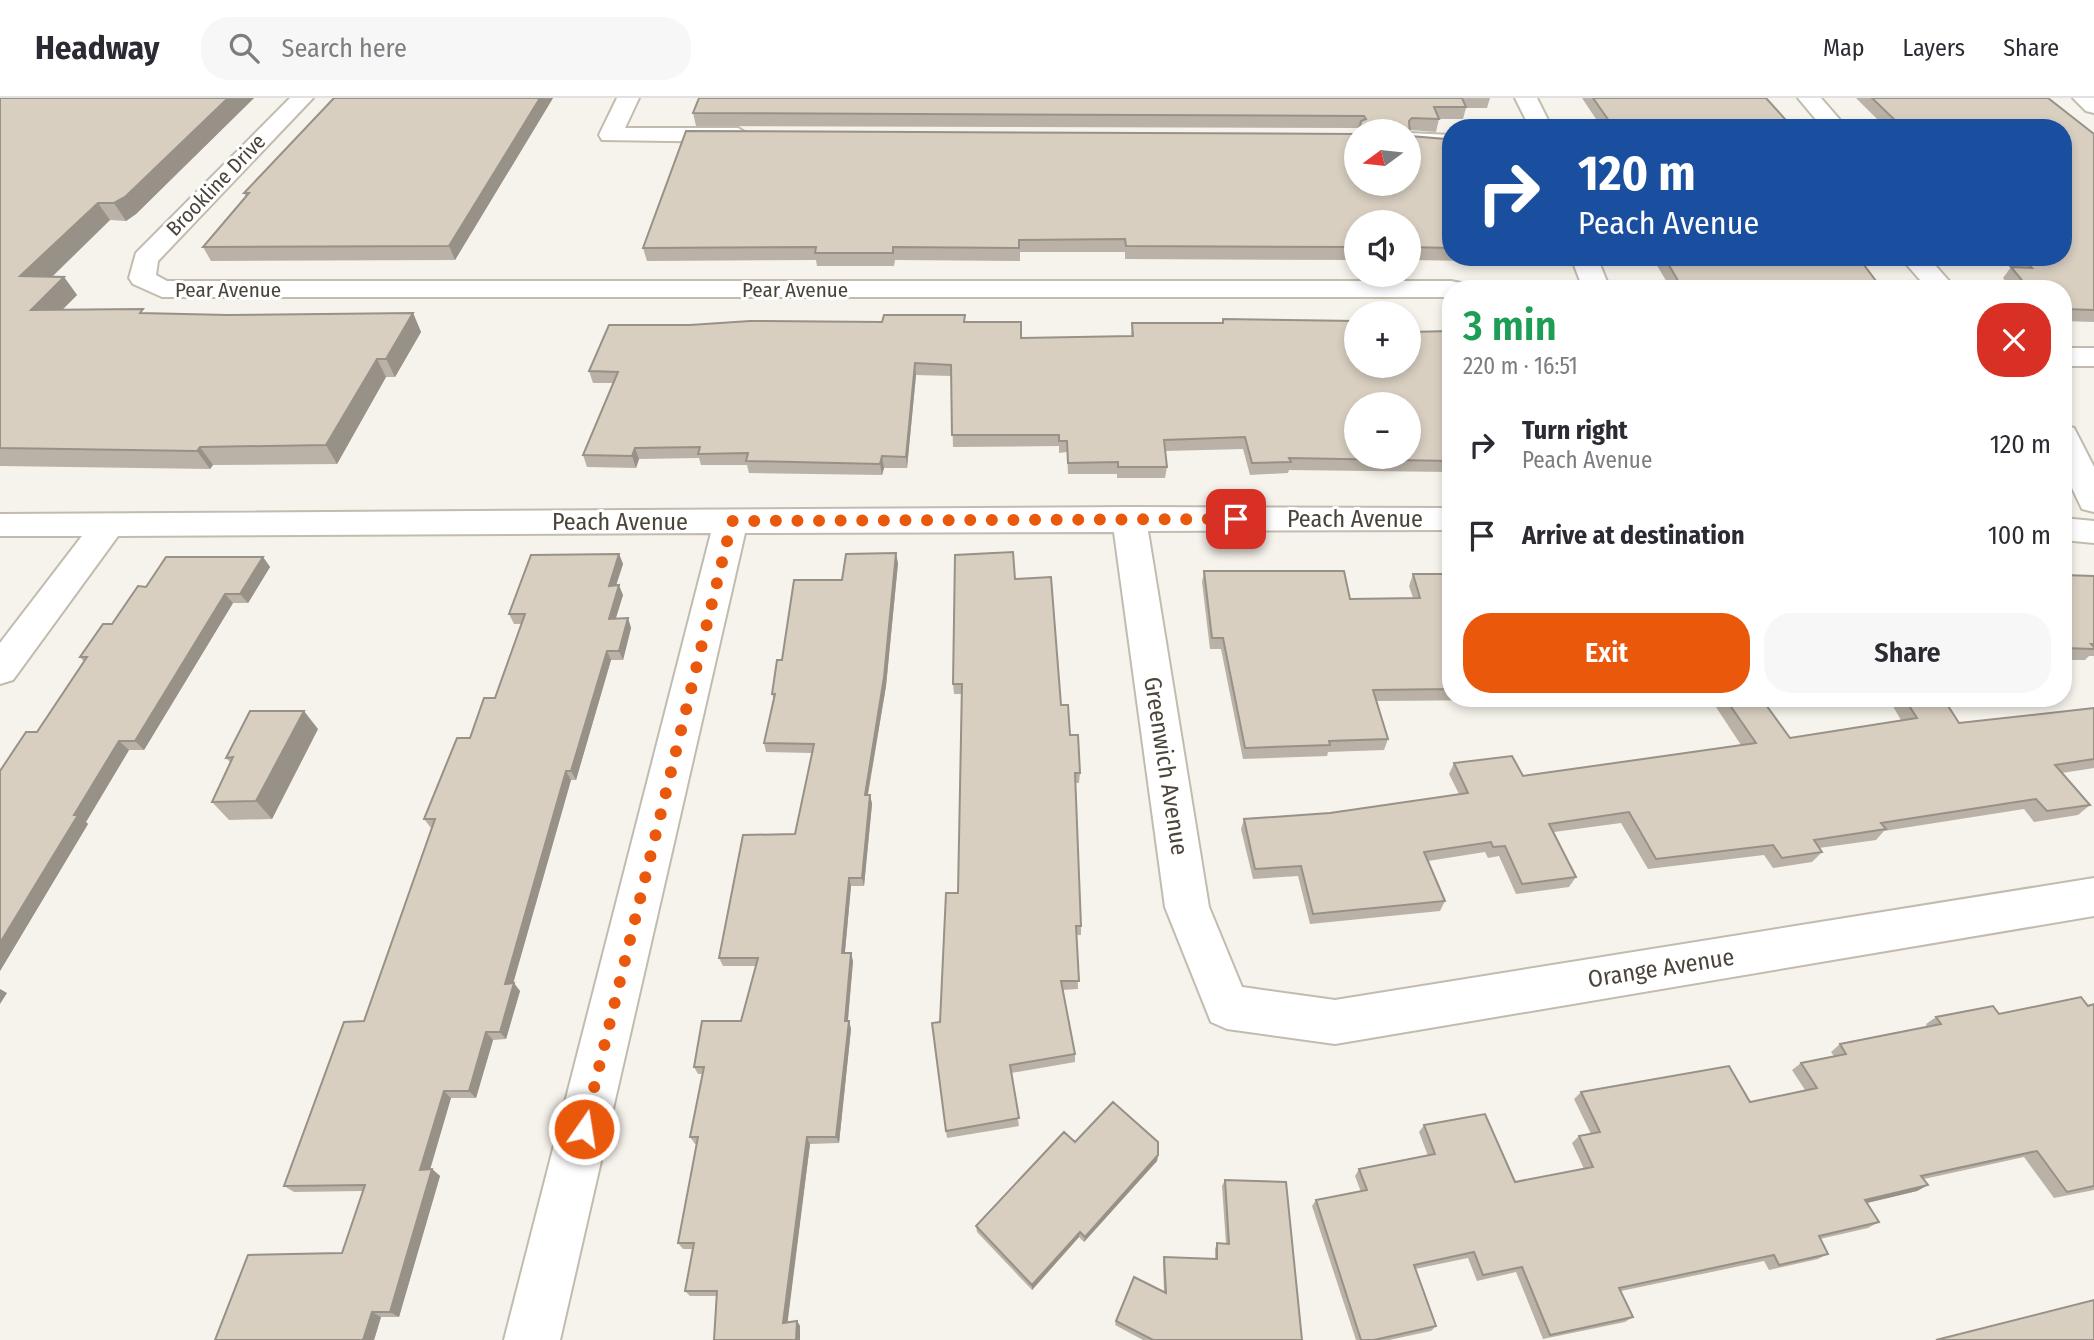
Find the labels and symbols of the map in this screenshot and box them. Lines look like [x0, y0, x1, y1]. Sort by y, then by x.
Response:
north arrow [1344, 119, 1421, 196]
street label: Brookline Drive [161, 129, 271, 241]
street label: Pear Avenue [175, 277, 281, 303]
street label: Pear Avenue [742, 277, 848, 303]
pin [1206, 489, 1266, 549]
street label: Peach Avenue [1287, 505, 1423, 533]
street label: Peach Avenue [552, 508, 688, 536]
street label: Greenwich Avenue [1138, 675, 1194, 857]
street label: Orange Avenue [1586, 943, 1736, 993]
position arrow [547, 1092, 621, 1166]

